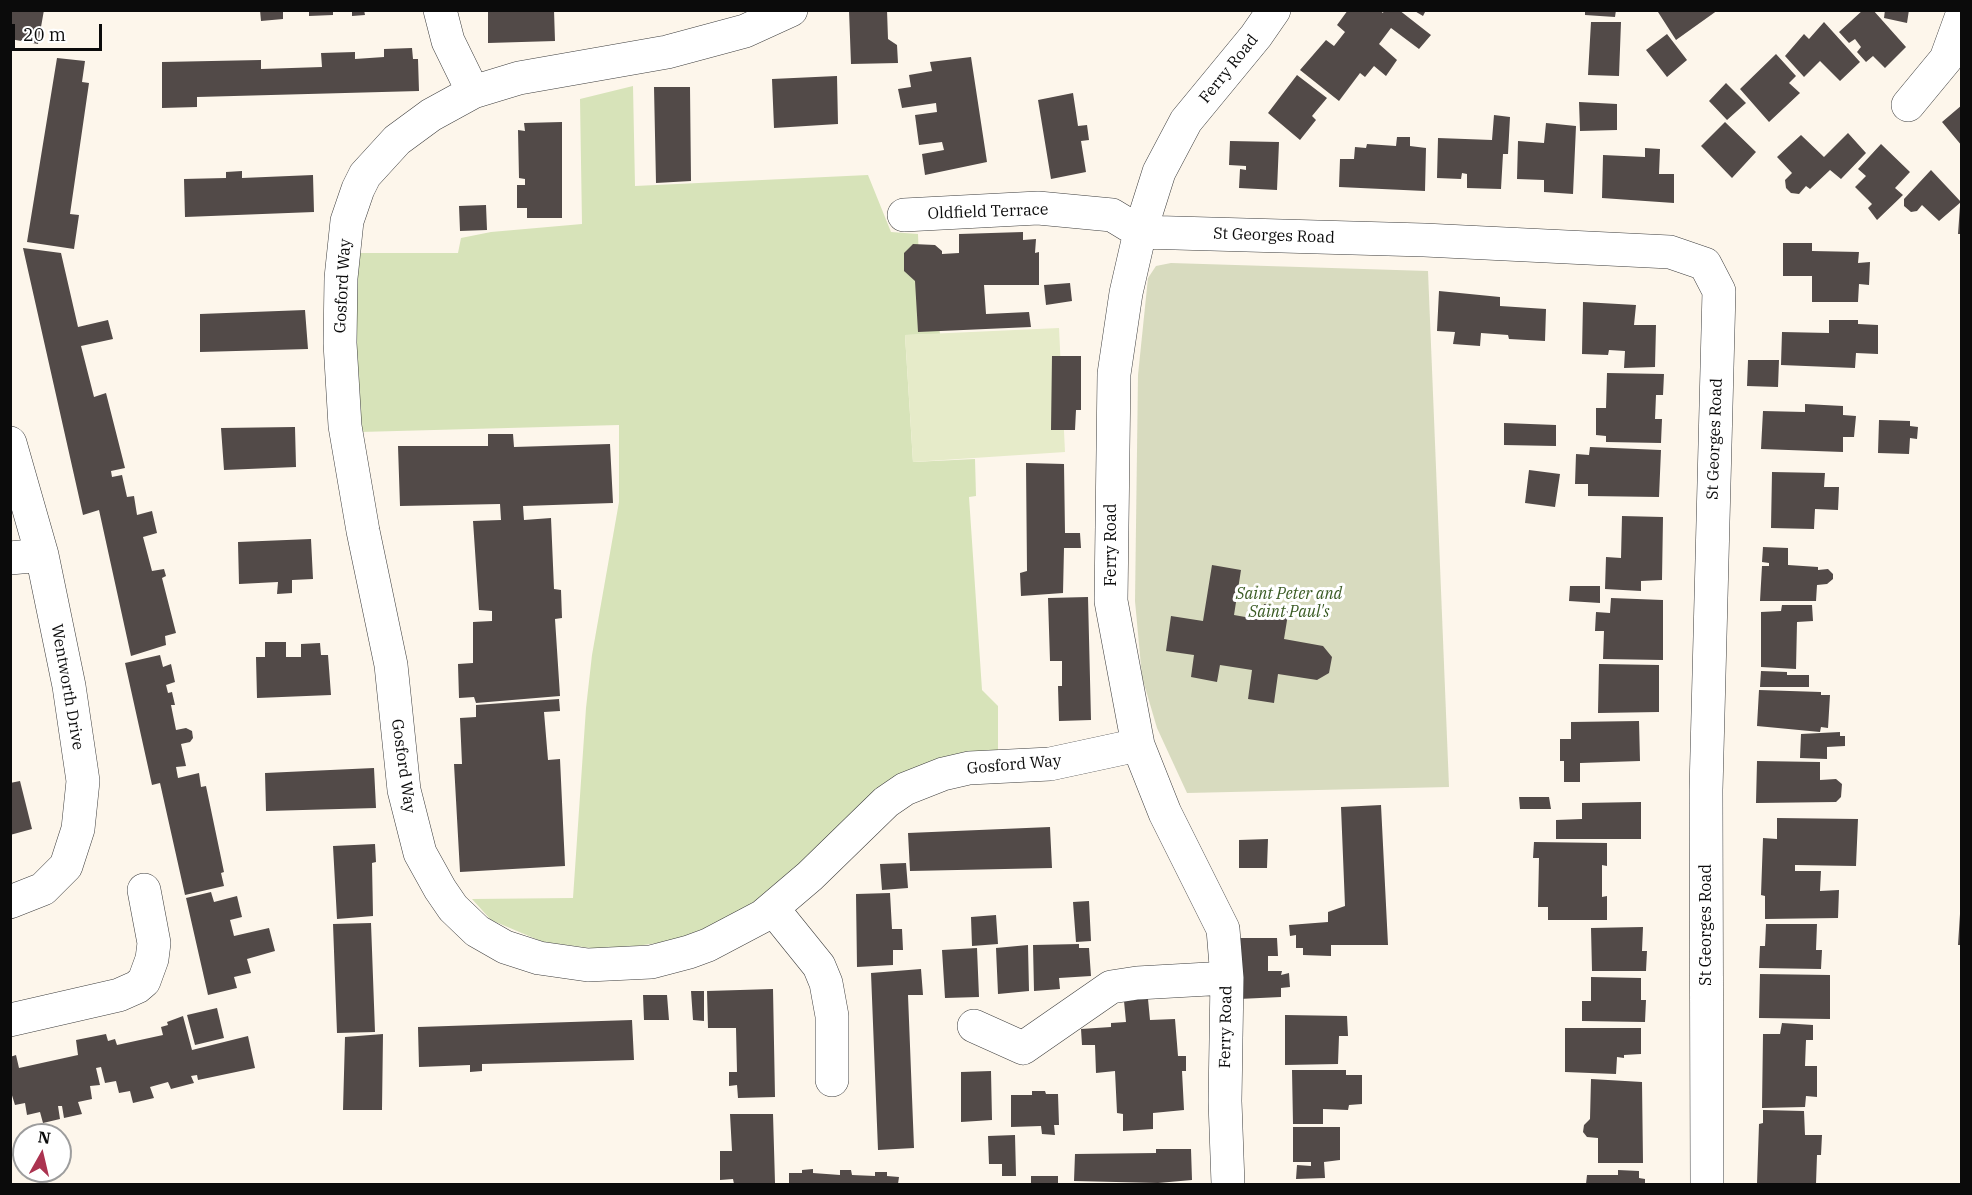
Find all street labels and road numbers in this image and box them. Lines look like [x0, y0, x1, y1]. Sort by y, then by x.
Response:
street label: Ferry Road [1195, 31, 1263, 107]
street label: Oldfield Terrace [927, 200, 1049, 224]
street label: St Georges Road [1213, 224, 1335, 248]
street label: Gosford Way [331, 238, 355, 334]
street label: St Georges Road [1703, 378, 1727, 500]
street label: Ferry Road [1101, 503, 1121, 587]
street label: Wentworth Drive [46, 623, 88, 751]
street label: Gosford Way [387, 718, 419, 814]
street label: Gosford Way [966, 751, 1062, 779]
street label: St Georges Road [1696, 864, 1716, 986]
street label: Ferry Road [1216, 985, 1236, 1069]

